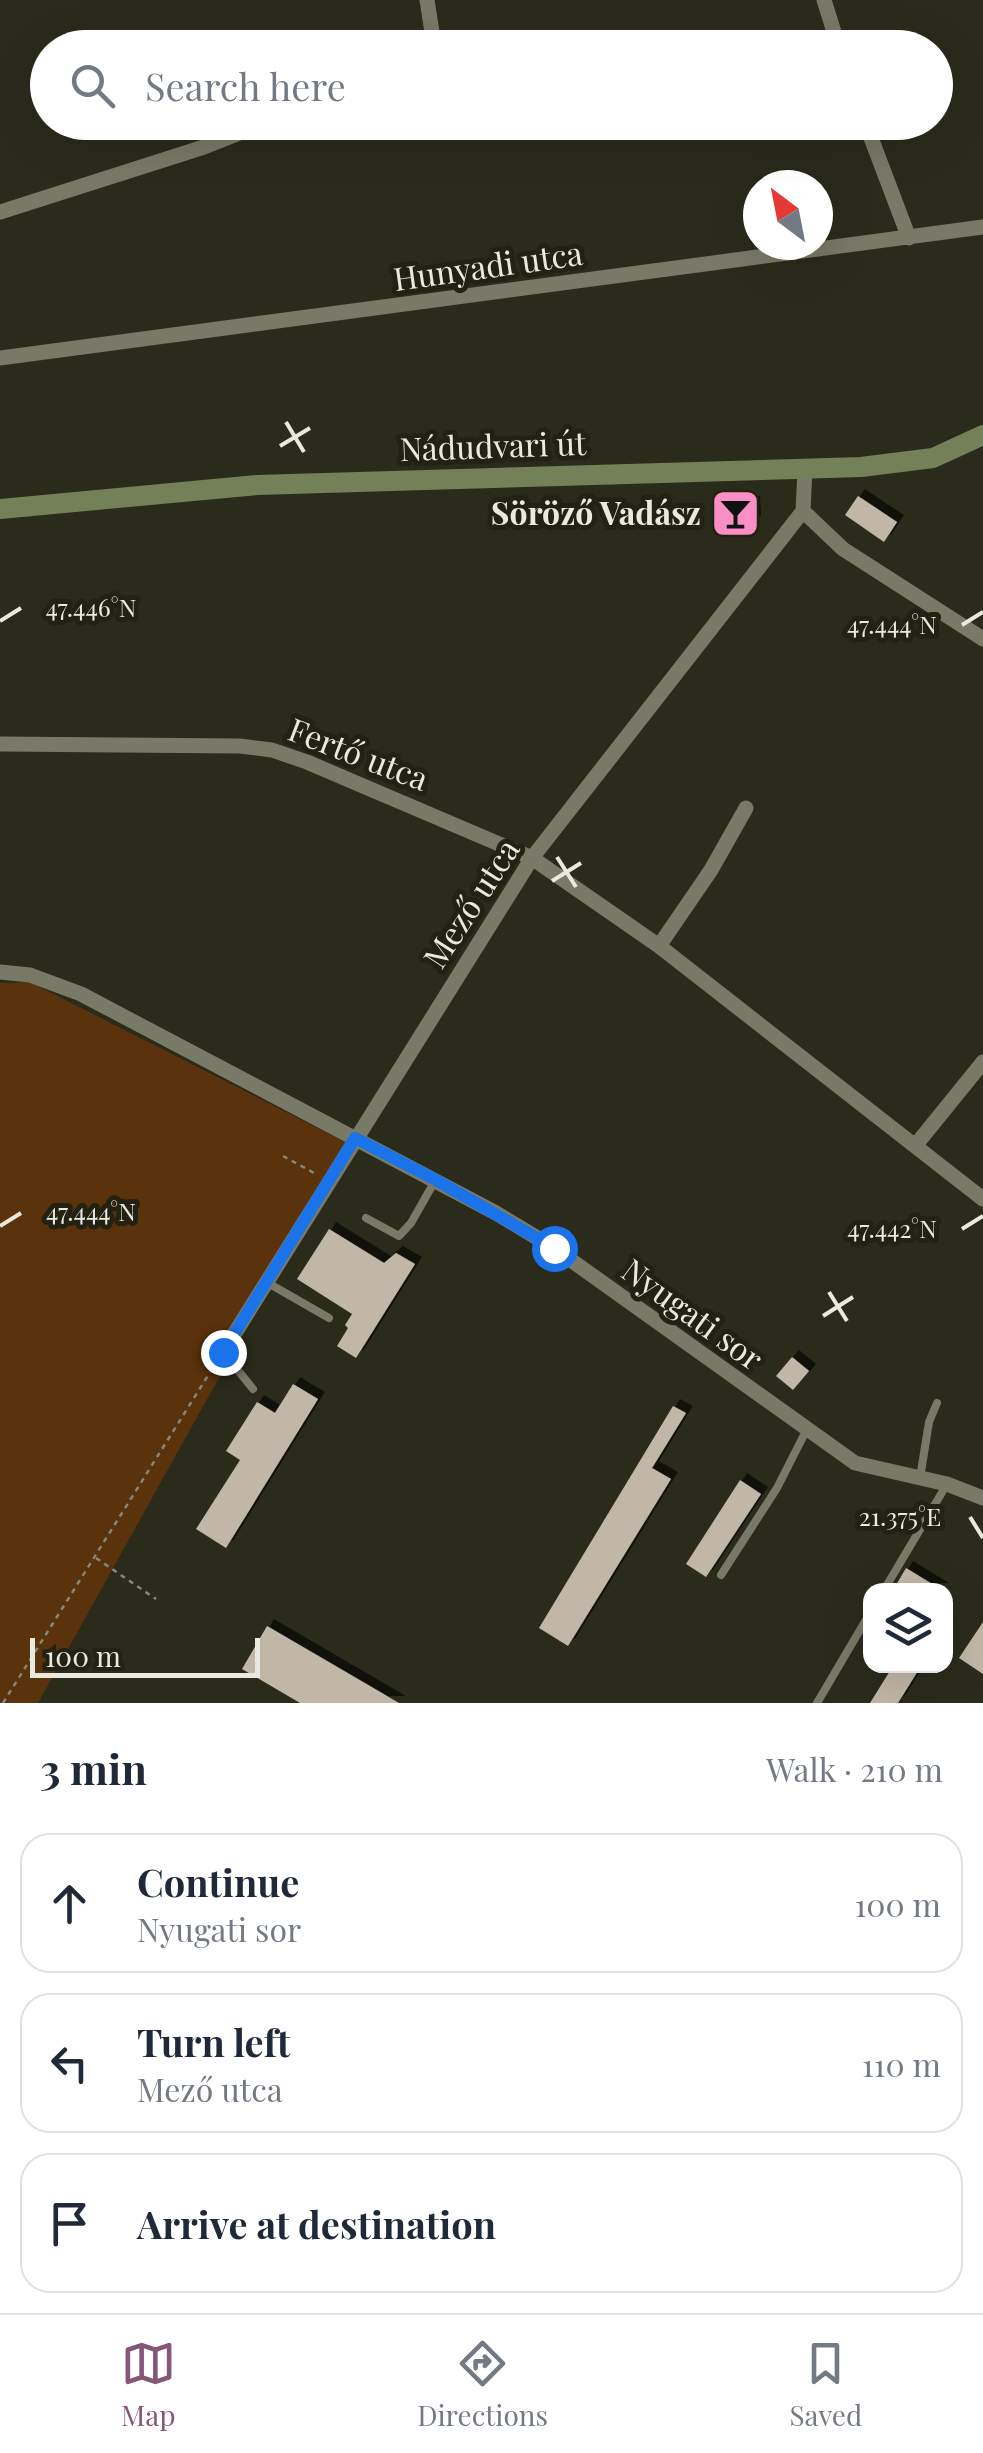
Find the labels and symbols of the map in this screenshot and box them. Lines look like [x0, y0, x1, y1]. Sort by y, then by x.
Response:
north arrow [743, 170, 833, 260]
street label: Hunyadi utca [390, 230, 585, 299]
street label: Nádudvari út [399, 420, 588, 469]
bar icon: Söröző Vadász [710, 488, 762, 540]
place label: Söröző Vadász [491, 490, 701, 533]
text: 47.446°N [46, 590, 136, 623]
text: 47.444°N [847, 607, 937, 640]
street label: Fertő utca [283, 706, 435, 799]
street label: Mező utca [412, 830, 528, 975]
text: 47.444°N [46, 1194, 136, 1227]
text: 47.442°N [847, 1211, 937, 1244]
route start [532, 1226, 578, 1272]
street label: Nyugati sor [614, 1247, 773, 1379]
route end [201, 1330, 247, 1376]
text: 21.375°E [859, 1499, 941, 1532]
scale bar [30, 1633, 260, 1678]

